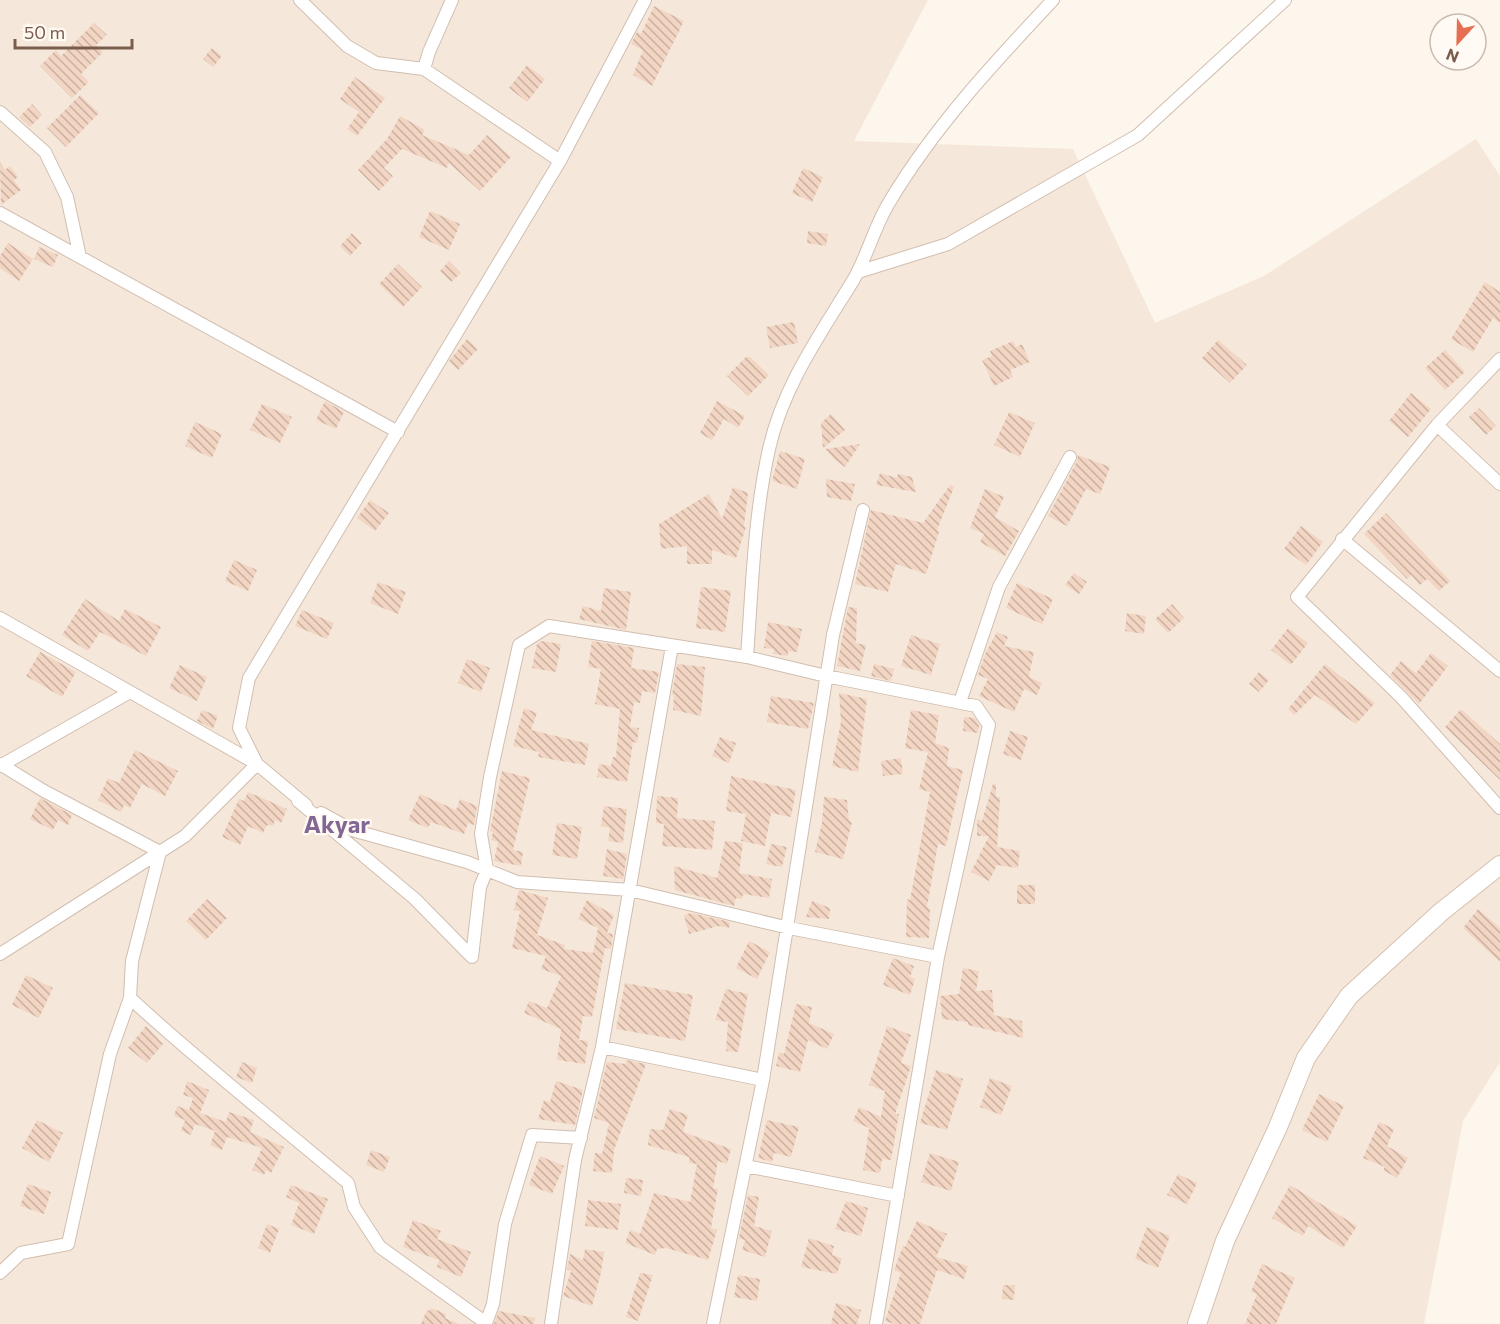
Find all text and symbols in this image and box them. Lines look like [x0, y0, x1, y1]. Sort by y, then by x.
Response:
scale bar [15, 12, 132, 50]
north arrow [1428, 12, 1488, 72]
text: 50 m [24, 21, 65, 43]
text: N [1443, 45, 1461, 67]
district label: Akyar [304, 809, 370, 838]

